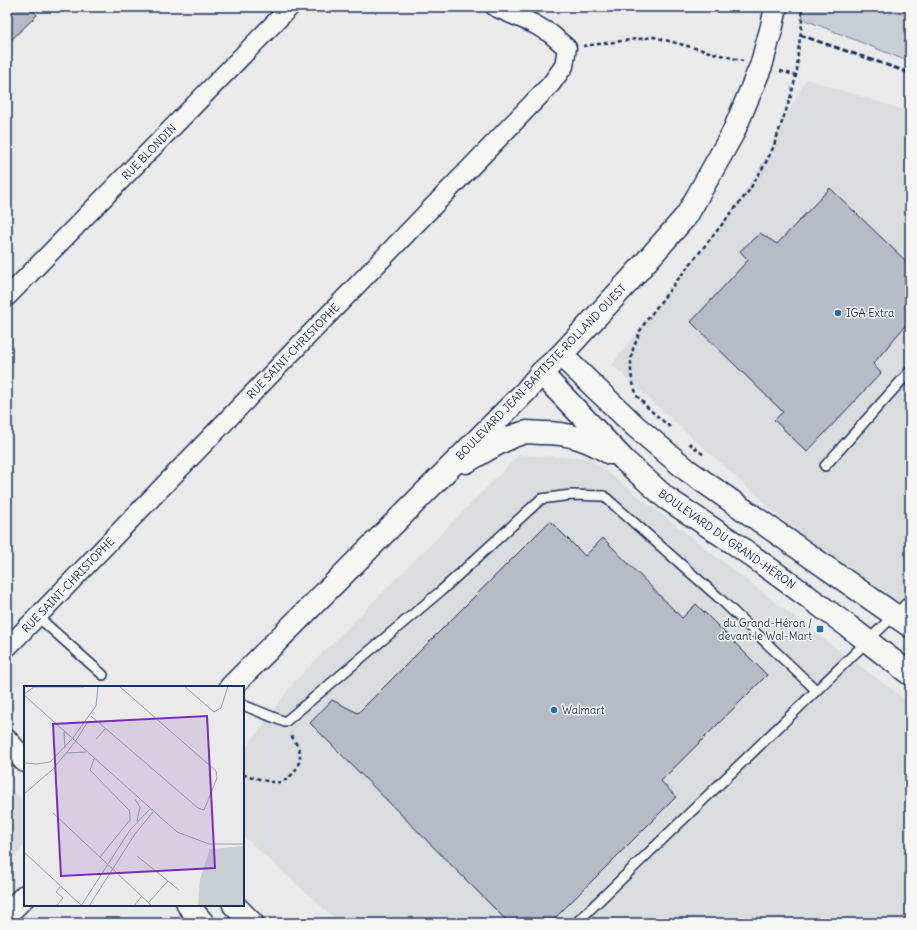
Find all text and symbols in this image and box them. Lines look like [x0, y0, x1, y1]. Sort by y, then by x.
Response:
street label: RUE BLONDIN [119, 121, 179, 183]
street label: BOULEVARD JEAN-BAPTISTE-ROLLAND OUEST [453, 281, 629, 463]
street label: RUE SAINT-CHRISTOPHE [244, 300, 342, 402]
place label: IGA Extra [846, 306, 894, 320]
marker: IGA Extra [833, 308, 843, 318]
street label: BOULEVARD DU GRAND-HÉRON [656, 485, 799, 592]
street label: RUE SAINT-CHRISTOPHE [19, 534, 117, 636]
place label: du Grand-Héron / devant le Wal-Mart [718, 616, 812, 643]
marker: du Grand-Héron / devant le Wal-Mart [815, 624, 825, 634]
inset map [24, 686, 244, 906]
place label: Walmart [562, 703, 605, 717]
marker: Walmart [549, 705, 559, 715]

